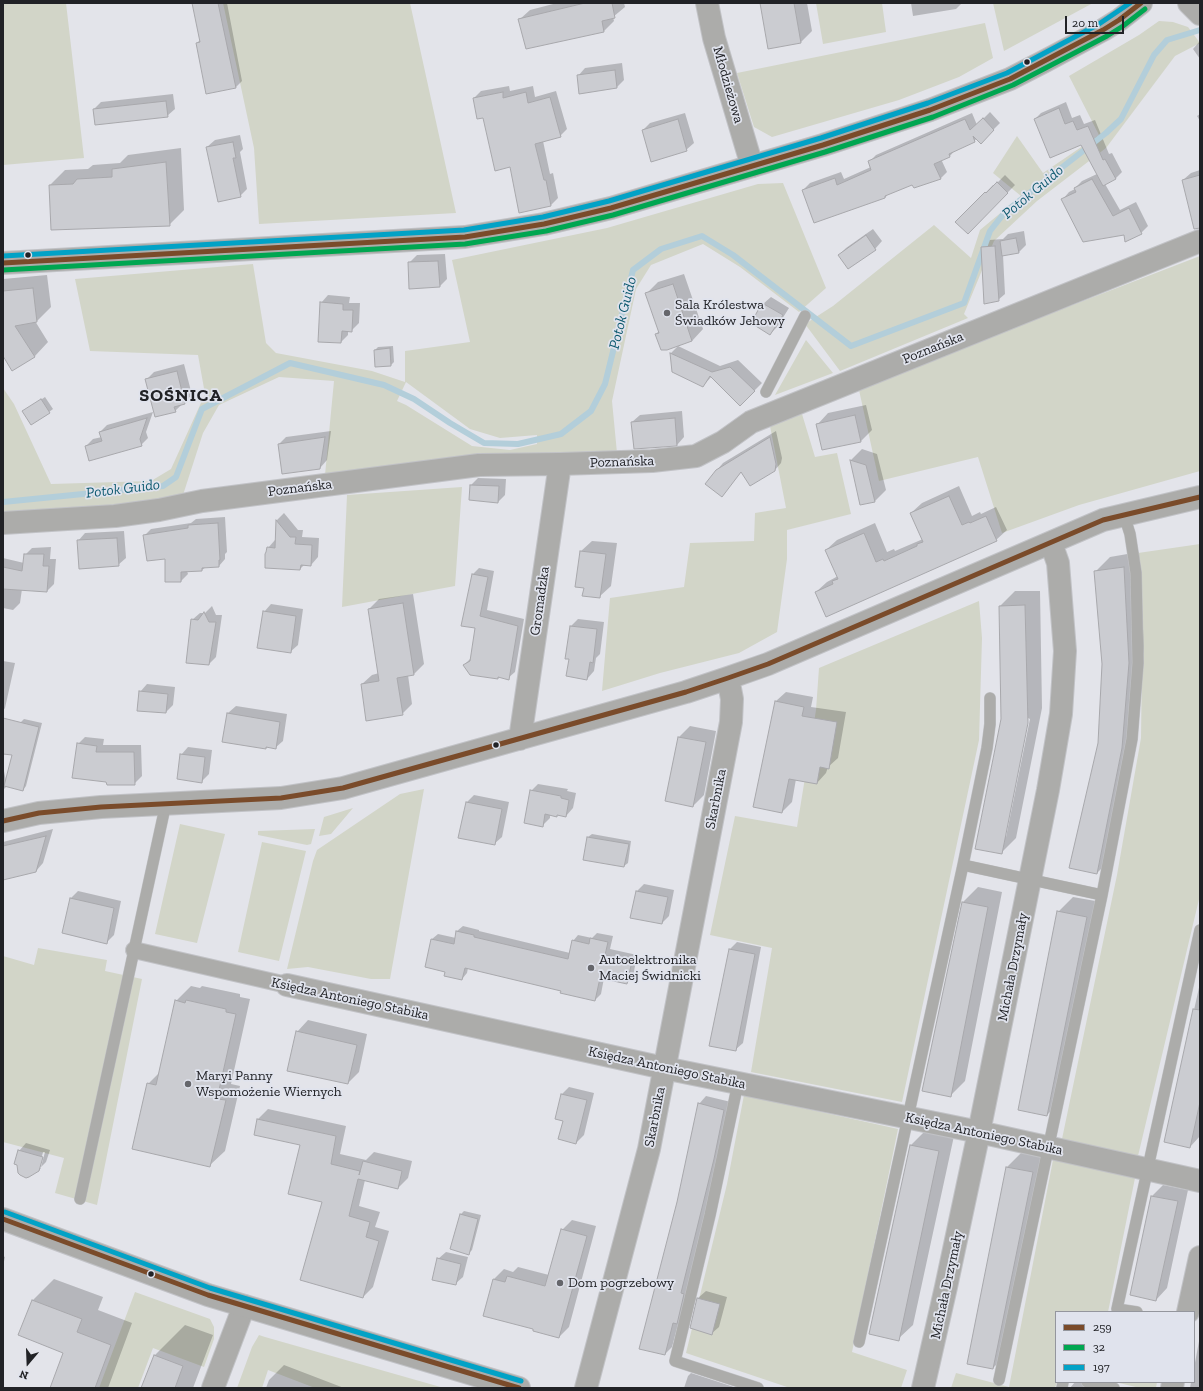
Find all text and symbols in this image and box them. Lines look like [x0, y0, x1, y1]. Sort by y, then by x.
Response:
scale bar [1067, 8, 1126, 34]
text: 20 m [1072, 16, 1098, 30]
street label: Młodzieżowa [709, 45, 747, 125]
unlabelled marker [1022, 57, 1032, 67]
water label: Potok Guido [999, 161, 1067, 223]
unlabelled marker [23, 250, 33, 260]
water label: Potok Guido [605, 275, 641, 351]
place label: Sala Królestwa Świadków Jehowy [675, 297, 785, 330]
marker: Sala Królestwa Świadków Jehowy [662, 308, 672, 318]
street label: Poznańska [900, 328, 966, 368]
district label: SOŚNICA [139, 385, 223, 407]
street label: Poznańska [590, 452, 654, 472]
water label: Potok Guido [85, 476, 161, 502]
street label: Poznańska [267, 476, 333, 500]
street label: Gromadzka [527, 565, 553, 637]
unlabelled marker [491, 740, 501, 750]
street label: Skarbnika [702, 768, 730, 830]
street label: Michała Drzymały [994, 911, 1032, 1023]
place label: Autoelektronika Maciej Świdnicki [599, 952, 701, 984]
marker: Autoelektronika Maciej Świdnicki [586, 963, 596, 973]
street label: Księdza Antoniego Stabika [270, 974, 430, 1024]
street label: Księdza Antoniego Stabika [587, 1043, 747, 1093]
place label: Maryi Panny Wspomożenie Wiernych [196, 1068, 342, 1100]
marker: Maryi Panny Wspomożenie Wiernych [183, 1079, 193, 1089]
street label: Skarbnika [641, 1086, 669, 1148]
street label: Księdza Antoniego Stabika [904, 1109, 1064, 1159]
street label: Michała Drzymały [927, 1229, 967, 1341]
unlabelled marker [146, 1269, 156, 1279]
place label: Dom pogrzebowy [568, 1275, 674, 1291]
marker: Dom pogrzebowy [555, 1278, 565, 1288]
legend [1055, 1311, 1195, 1383]
text: 259 [1093, 1320, 1112, 1334]
text: 32 [1093, 1340, 1105, 1354]
north arrow [8, 1343, 48, 1383]
text: 197 [1093, 1360, 1110, 1374]
text: N [18, 1367, 30, 1382]

